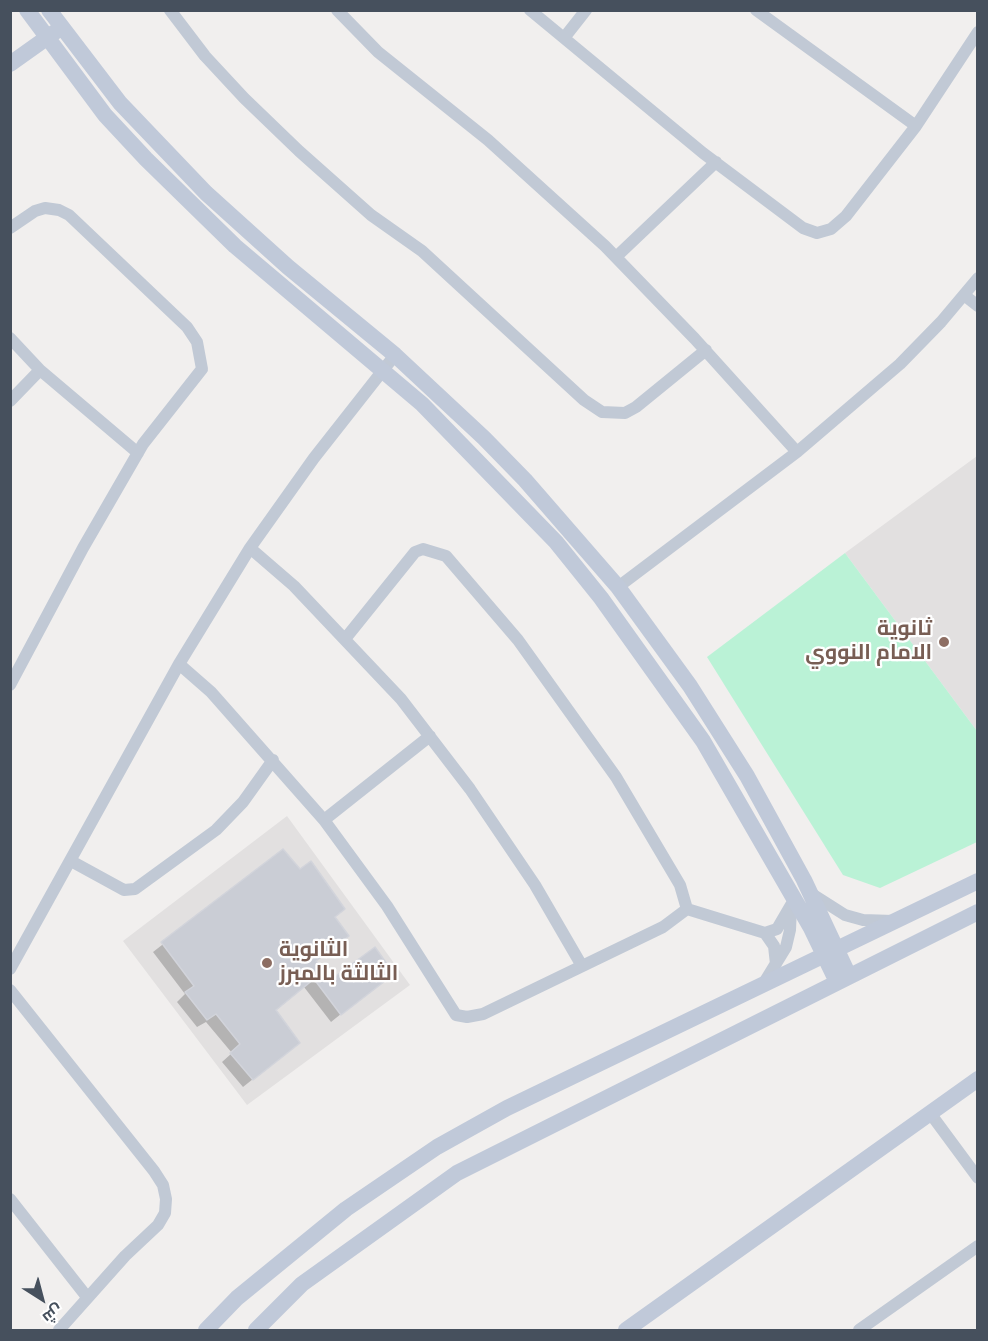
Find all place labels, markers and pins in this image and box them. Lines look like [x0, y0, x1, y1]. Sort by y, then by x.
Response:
place label: ثانوية الامام النووي [805, 617, 932, 667]
marker: ثانوية الامام النووي [937, 635, 951, 649]
place label: الثانوية الثالثة بالمبرز [279, 938, 398, 988]
marker: الثانوية الثالثة بالمبرز [260, 956, 274, 970]

